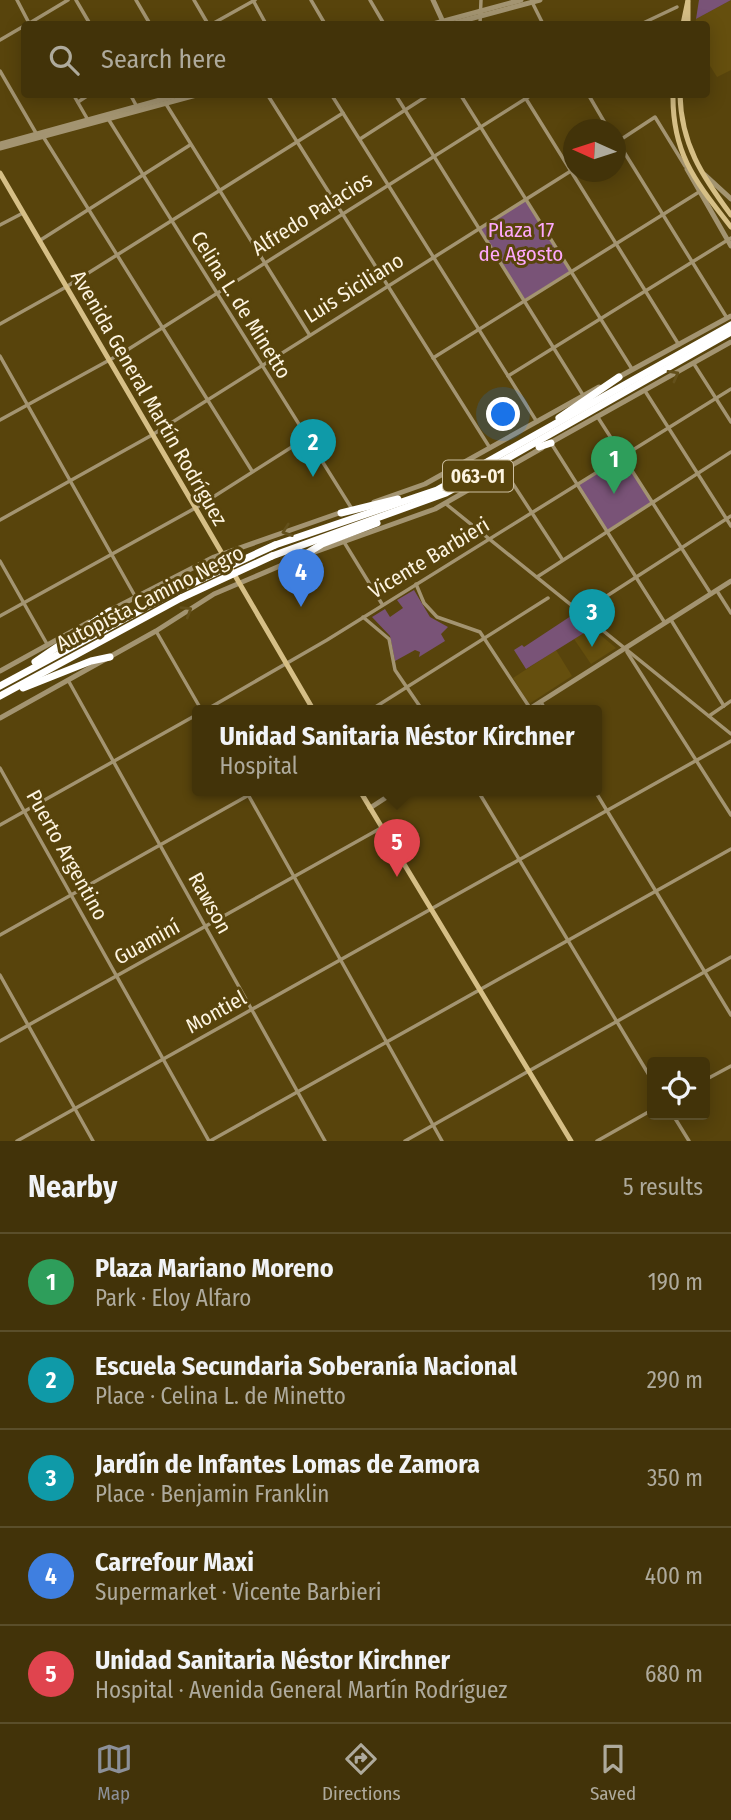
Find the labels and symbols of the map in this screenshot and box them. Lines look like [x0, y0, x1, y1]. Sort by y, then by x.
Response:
north arrow [563, 119, 626, 182]
street label: Alfredo Palacios [247, 167, 377, 261]
park label: Plaza 17 de Agosto [479, 217, 563, 267]
street label: Celina L. de Minetto [185, 226, 297, 384]
street label: Luis Siciliano [299, 247, 409, 329]
street label: Avenida General Martín Rodríguez [65, 266, 233, 530]
one-way arrow [666, 370, 679, 383]
your location [486, 397, 520, 431]
pin: 2 [290, 419, 336, 477]
pin: 1 [591, 436, 637, 494]
road number: 063-01 [443, 461, 513, 491]
street label: Vicente Barbieri [364, 512, 494, 604]
one-way arrow [282, 523, 294, 537]
street label: Autopista Camino Negro [52, 539, 248, 657]
pin: 4 [278, 549, 324, 607]
pin: 3 [569, 589, 615, 647]
one-way arrow [179, 607, 192, 620]
street label: Puerto Argentino [20, 785, 114, 925]
pin: 5 [374, 819, 420, 877]
street label: Rawson [183, 868, 237, 938]
street label: Guaminí [110, 913, 184, 971]
street label: Montiel [181, 985, 251, 1039]

